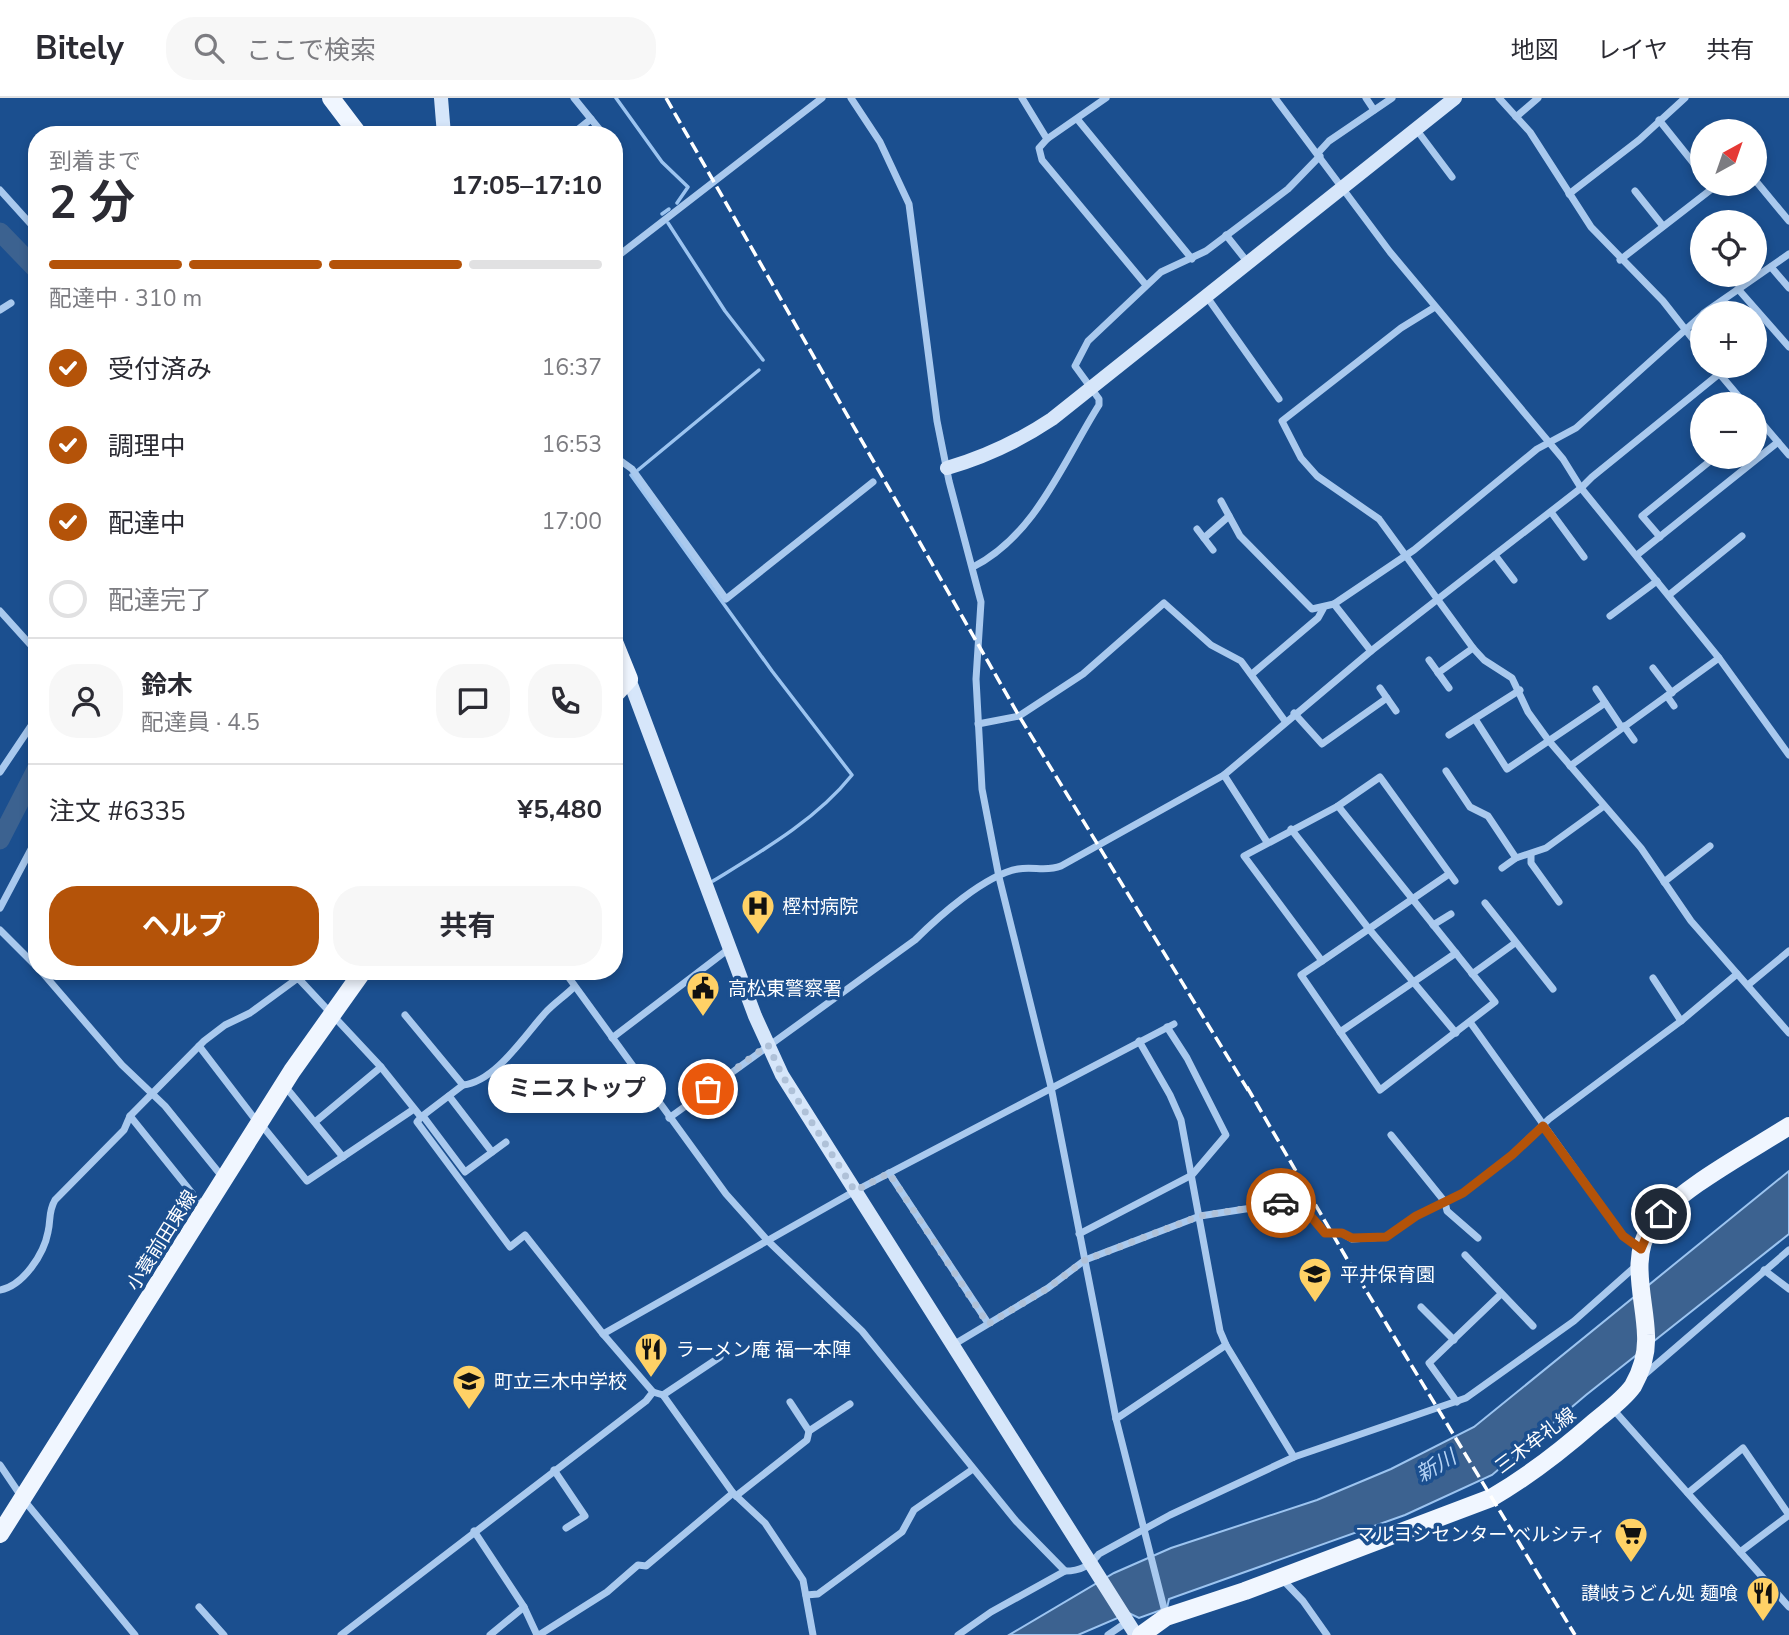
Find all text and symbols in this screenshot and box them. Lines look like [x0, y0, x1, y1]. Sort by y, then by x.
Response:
search box [166, 17, 656, 80]
text: Bitely [35, 26, 124, 71]
icon: search [190, 29, 228, 67]
text: ここで検索 [246, 33, 376, 68]
text: 地図 [1511, 34, 1559, 66]
text: レイヤ [1597, 34, 1668, 66]
text: 共有 [1706, 34, 1754, 66]
north arrow [1690, 119, 1768, 196]
map controls [1690, 119, 1767, 469]
text: 到着まで [49, 146, 141, 177]
text: 17:05–17:10 [451, 168, 602, 203]
text: 2 分 [49, 171, 135, 234]
button: locate [1690, 210, 1767, 287]
text: 配達中 · 310 m [49, 283, 202, 314]
button: + [1690, 301, 1767, 378]
icon: check [49, 349, 87, 387]
text: 受付済み [108, 352, 212, 387]
text: 16:37 [542, 352, 602, 383]
button: − [1690, 392, 1767, 469]
icon: check [49, 426, 87, 464]
text: 調理中 [108, 429, 186, 464]
text: 16:53 [542, 429, 602, 460]
icon: check [49, 503, 87, 541]
text: 配達中 [108, 506, 186, 541]
text: 17:00 [542, 506, 602, 537]
text: 配達完了 [108, 583, 212, 618]
button: person [49, 664, 123, 738]
button: chat [436, 664, 510, 738]
button: phone [528, 664, 602, 738]
text: 鈴木 [141, 668, 193, 703]
text: 配達員 · 4.5 [141, 707, 260, 738]
text: ¥5,480 [518, 792, 602, 827]
text: 注文 #6335 [49, 794, 186, 829]
button: ヘルプ [49, 886, 319, 966]
button: 共有 [333, 886, 602, 966]
hospital icon: 樫村病院 [739, 887, 777, 936]
place label: 樫村病院 [782, 894, 858, 920]
public building icon: 高松東警察署 [684, 969, 722, 1018]
place label: 高松東警察署 [728, 976, 842, 1002]
pin [678, 1059, 738, 1119]
callout: ミニストップ [488, 1065, 666, 1114]
icon: bag [689, 1070, 727, 1108]
text: ミニストップ [508, 1073, 646, 1104]
courier [1246, 1168, 1316, 1238]
icon: car [1262, 1184, 1300, 1222]
pin [1631, 1184, 1691, 1244]
street label: 小蓑前田東線 [121, 1185, 203, 1296]
icon: home [1642, 1195, 1680, 1233]
school or university icon: 平井保育園 [1296, 1255, 1334, 1304]
place label: 平井保育園 [1340, 1262, 1435, 1288]
restaurant icon: ラーメン庵 福一本陣 [632, 1330, 670, 1379]
place label: ラーメン庵 福一本陣 [676, 1337, 851, 1363]
school or university icon: 町立三木中学校 [450, 1362, 488, 1411]
place label: 町立三木中学校 [494, 1369, 627, 1395]
street label: 三木牟礼線 [1490, 1402, 1581, 1480]
water label: 新川 [1411, 1442, 1463, 1489]
supermarket icon: マルヨシセンター ベルシティ [1612, 1515, 1650, 1564]
place label: マルヨシセンター ベルシティ [1355, 1522, 1606, 1548]
restaurant icon: 讃岐うどん処 麺喰 [1744, 1574, 1782, 1623]
place label: 讃岐うどん処 麺喰 [1581, 1581, 1738, 1607]

